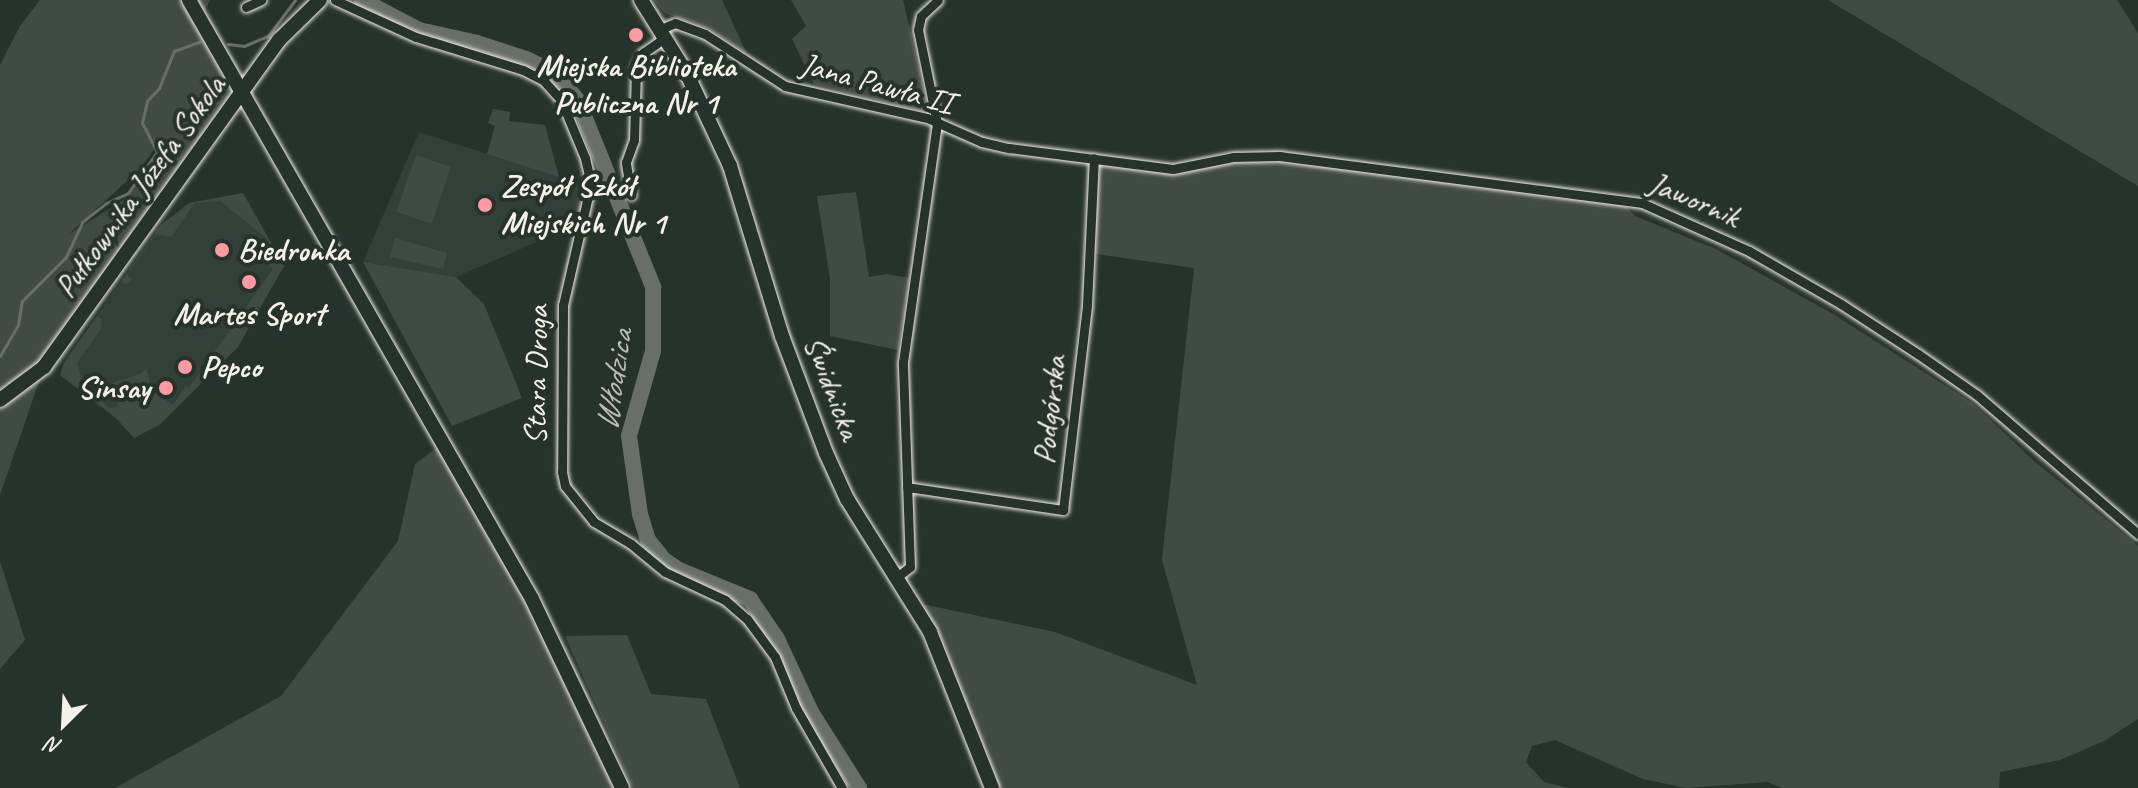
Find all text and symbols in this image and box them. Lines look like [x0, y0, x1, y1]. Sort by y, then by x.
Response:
marker: Miejska Biblioteka Publiczna Nr 1 [627, 26, 645, 44]
street label: Jana Pawła II [796, 45, 958, 123]
place label: Miejska Biblioteka Publiczna Nr 1 [536, 48, 736, 123]
street label: Pułkownika Józefa Sokola [47, 68, 233, 306]
street label: Jawornik [1643, 164, 1745, 236]
place label: Zespół Szkół Miejskich Nr 1 [501, 168, 666, 243]
marker: Zespół Szkół Miejskich Nr 1 [476, 196, 494, 214]
place label: Biedronka [238, 231, 349, 269]
marker: Biedronka [213, 241, 231, 259]
marker: Martes Sport [240, 273, 258, 291]
place label: Martes Sport [174, 295, 324, 333]
street label: Stara Droga [517, 305, 557, 445]
water label: Włodzica [585, 327, 641, 433]
street label: Świdnicka [795, 331, 869, 445]
place label: Pepco [201, 348, 261, 386]
street label: Podgórska [1025, 354, 1075, 466]
marker: Pepco [176, 358, 194, 376]
place label: Sinsay [77, 369, 150, 407]
marker: Sinsay [157, 379, 175, 397]
north arrow [24, 684, 104, 764]
text: N [42, 730, 66, 761]

